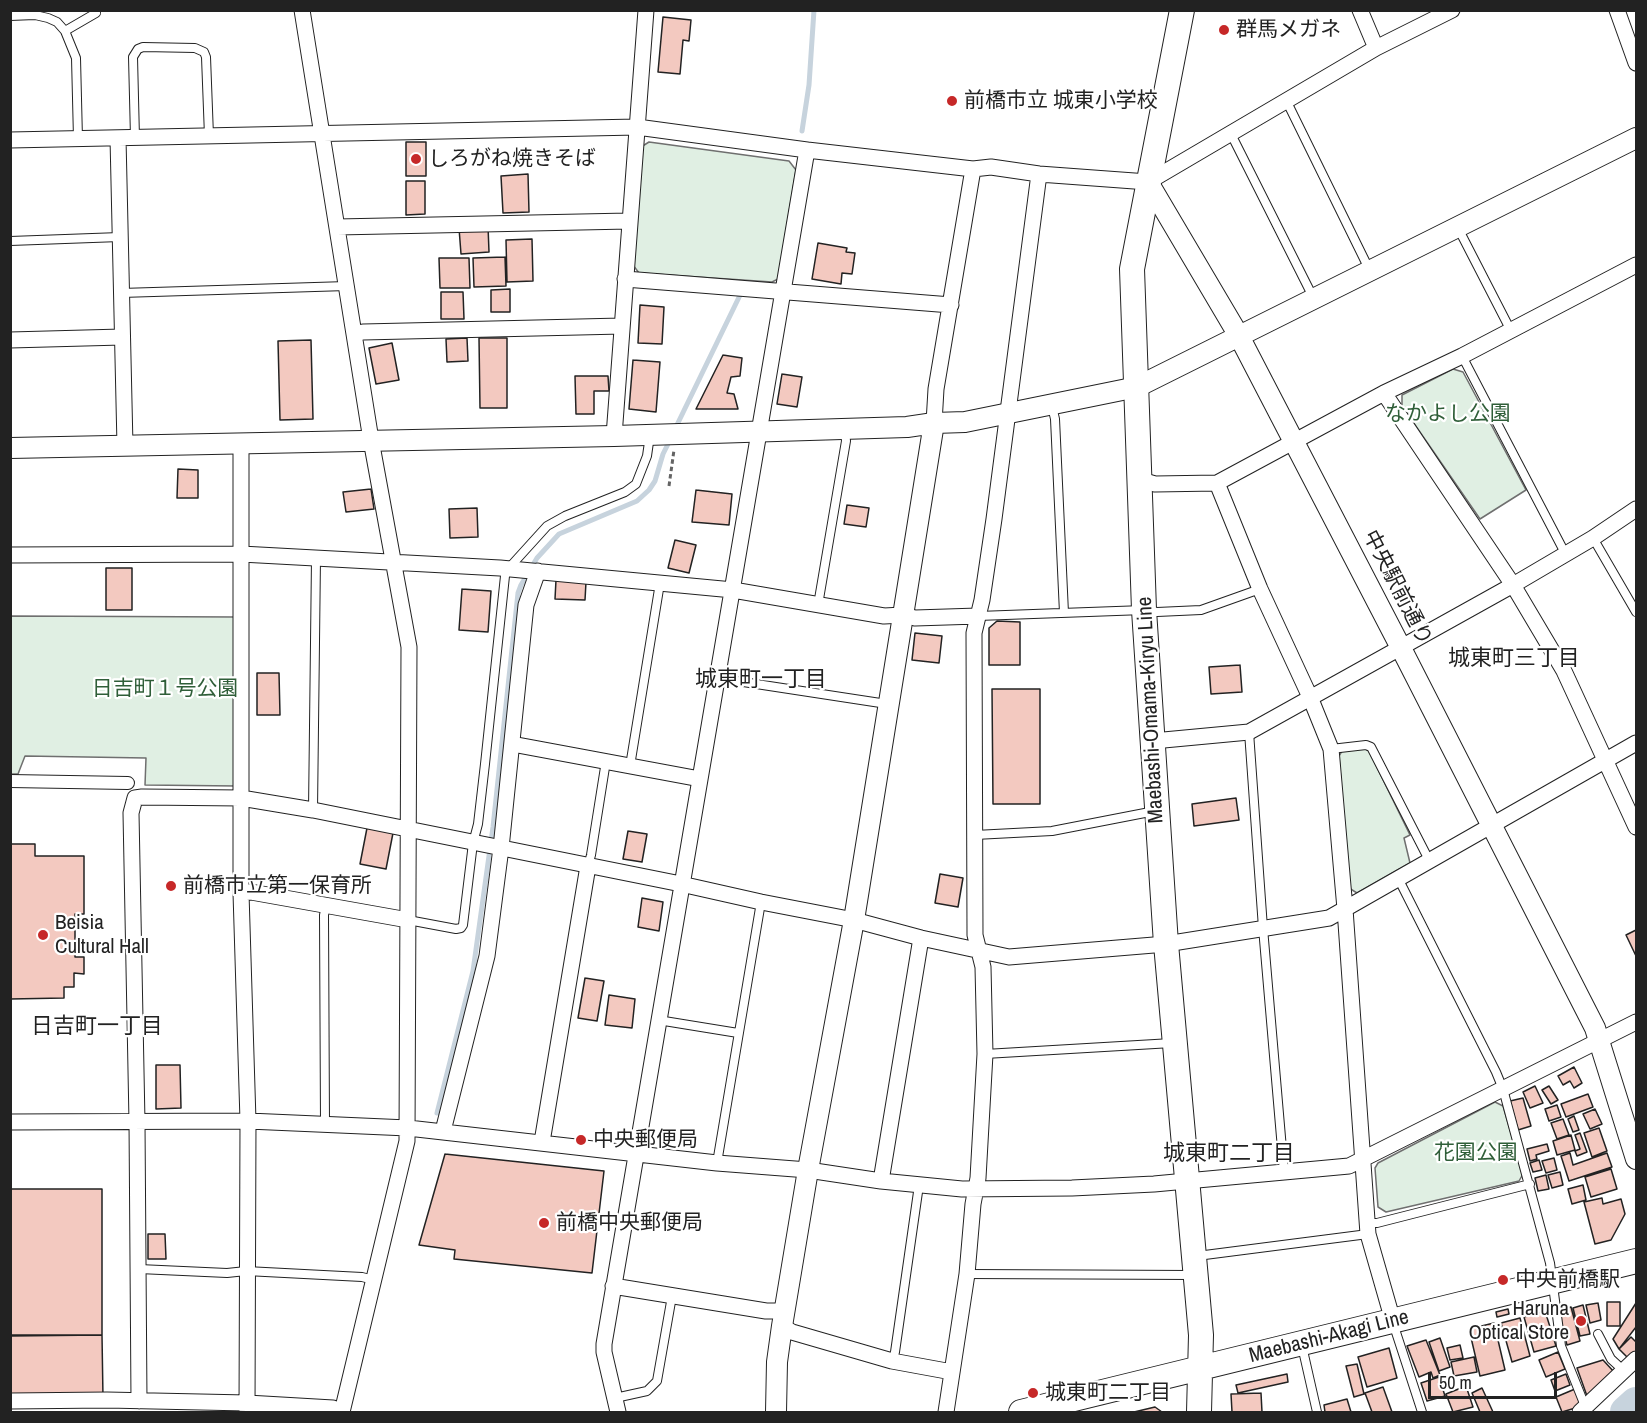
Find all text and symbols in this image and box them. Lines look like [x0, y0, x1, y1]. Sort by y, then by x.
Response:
place label: 群馬メガネ [1236, 17, 1341, 43]
marker: 群馬メガネ [1217, 23, 1231, 37]
place label: 前橋市立 城東小学校 [964, 88, 1158, 114]
marker: 前橋市立 城東小学校 [945, 94, 959, 108]
place label: しろがね焼きそば [428, 146, 596, 172]
marker: しろがね焼きそば [409, 152, 423, 166]
park label: なかよし公園 [1385, 401, 1511, 427]
street label: 中央駅前通り [1357, 526, 1437, 650]
street label: Maebashi-Omama-Kiryu Line [1132, 596, 1170, 824]
district label: 城東町三丁目 [1448, 646, 1580, 672]
district label: 城東町一丁目 [695, 667, 827, 693]
park label: 日吉町１号公園 [92, 676, 238, 702]
place label: 前橋市立第一保育所 [183, 873, 372, 899]
marker: 前橋市立第一保育所 [164, 879, 178, 893]
place label: Beisia Cultural Hall [55, 910, 149, 960]
marker: Beisia Cultural Hall [36, 928, 50, 942]
district label: 日吉町一丁目 [31, 1014, 163, 1040]
place label: 中央郵便局 [593, 1127, 698, 1153]
marker: 中央郵便局 [574, 1133, 588, 1147]
park label: 花園公園 [1434, 1140, 1518, 1166]
district label: 城東町二丁目 [1163, 1141, 1295, 1167]
place label: 前橋中央郵便局 [556, 1210, 703, 1236]
marker: 前橋中央郵便局 [537, 1216, 551, 1230]
place label: 中央前橋駅 [1515, 1267, 1620, 1293]
marker: 中央前橋駅 [1496, 1273, 1510, 1287]
place label: Haruna Optical Store [1468, 1296, 1569, 1346]
street label: Maebashi-Akagi Line [1247, 1305, 1411, 1369]
marker: Haruna Optical Store [1574, 1314, 1588, 1328]
scale bar [1431, 1360, 1560, 1398]
text: 50 m [1439, 1370, 1472, 1395]
place label: 城東町二丁目 [1045, 1380, 1171, 1406]
marker: 城東町二丁目 [1026, 1386, 1040, 1400]

